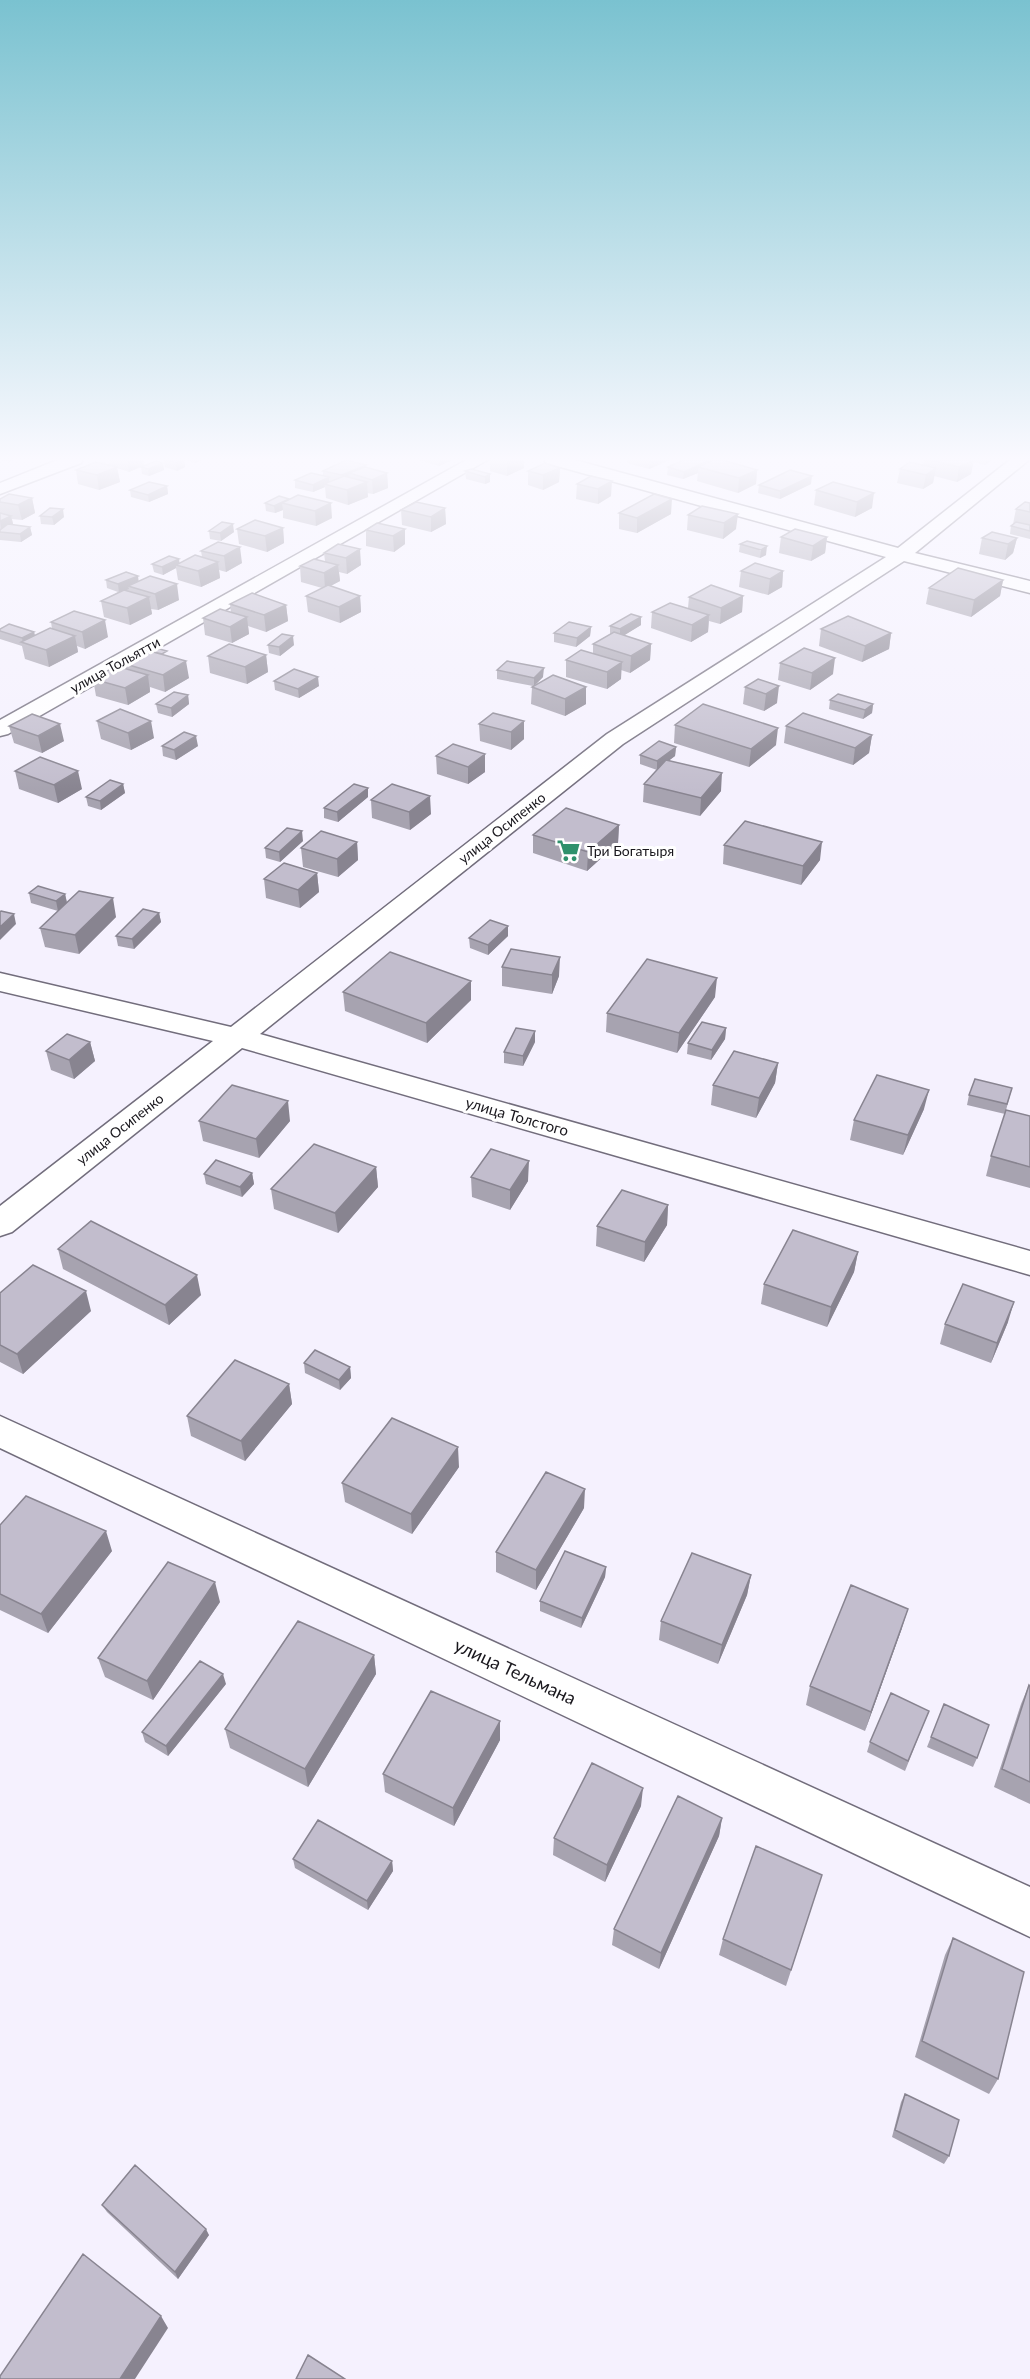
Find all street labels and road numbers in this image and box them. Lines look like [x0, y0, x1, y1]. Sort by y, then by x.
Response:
street label: улица Тольятти [67, 633, 163, 696]
street label: улица Осипенко [455, 788, 549, 867]
street label: улица Осипенко [73, 1089, 167, 1168]
street label: улица Толстого [464, 1093, 571, 1139]
street label: улица Тельмана [451, 1633, 580, 1709]

